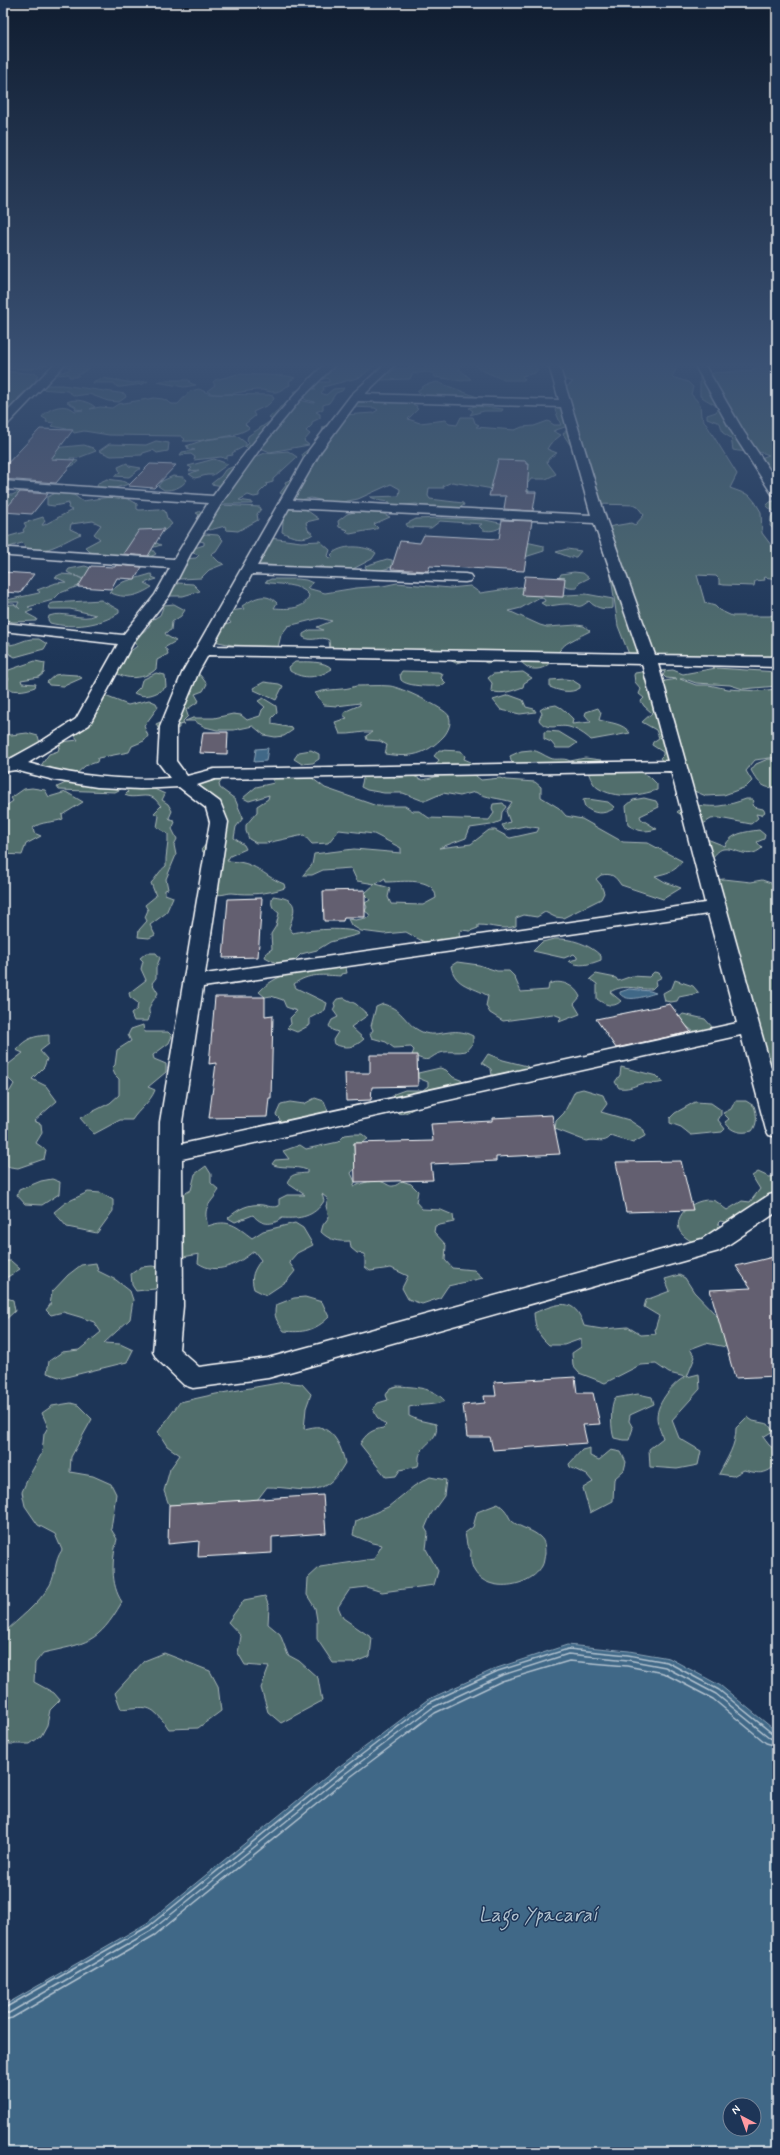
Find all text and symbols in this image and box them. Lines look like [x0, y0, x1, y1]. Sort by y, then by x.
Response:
water label: Lago Ypacaraí [478, 1902, 600, 1931]
north arrow [722, 2097, 762, 2137]
text: N [729, 2103, 743, 2118]

